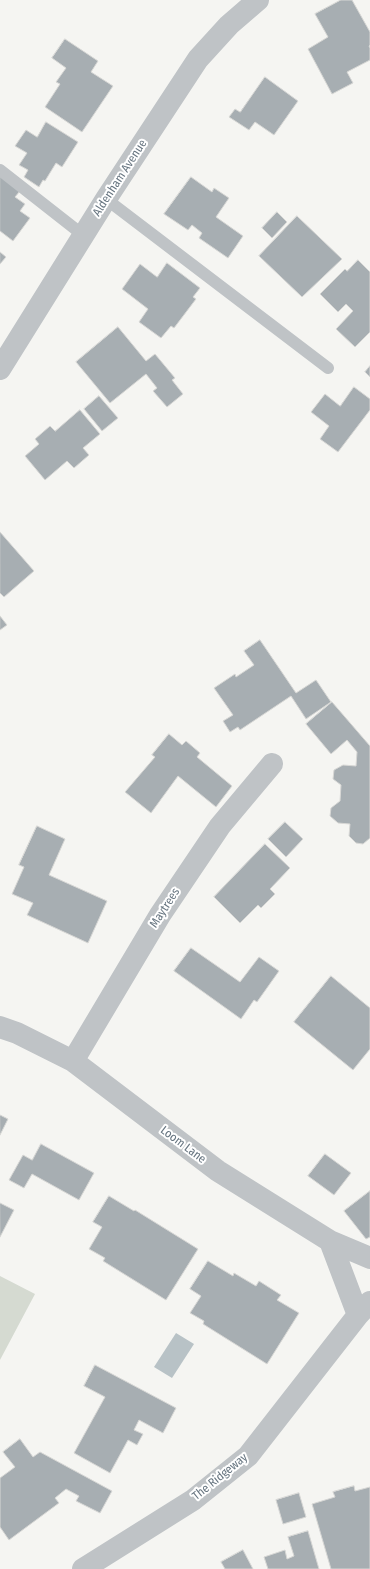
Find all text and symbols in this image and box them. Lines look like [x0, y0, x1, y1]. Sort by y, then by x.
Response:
street label: Aldenham Avenue [90, 137, 150, 219]
street label: Maytrees [147, 885, 183, 931]
street label: Loom Lane [157, 1123, 209, 1167]
street label: The Ridgeway [190, 1450, 250, 1504]

